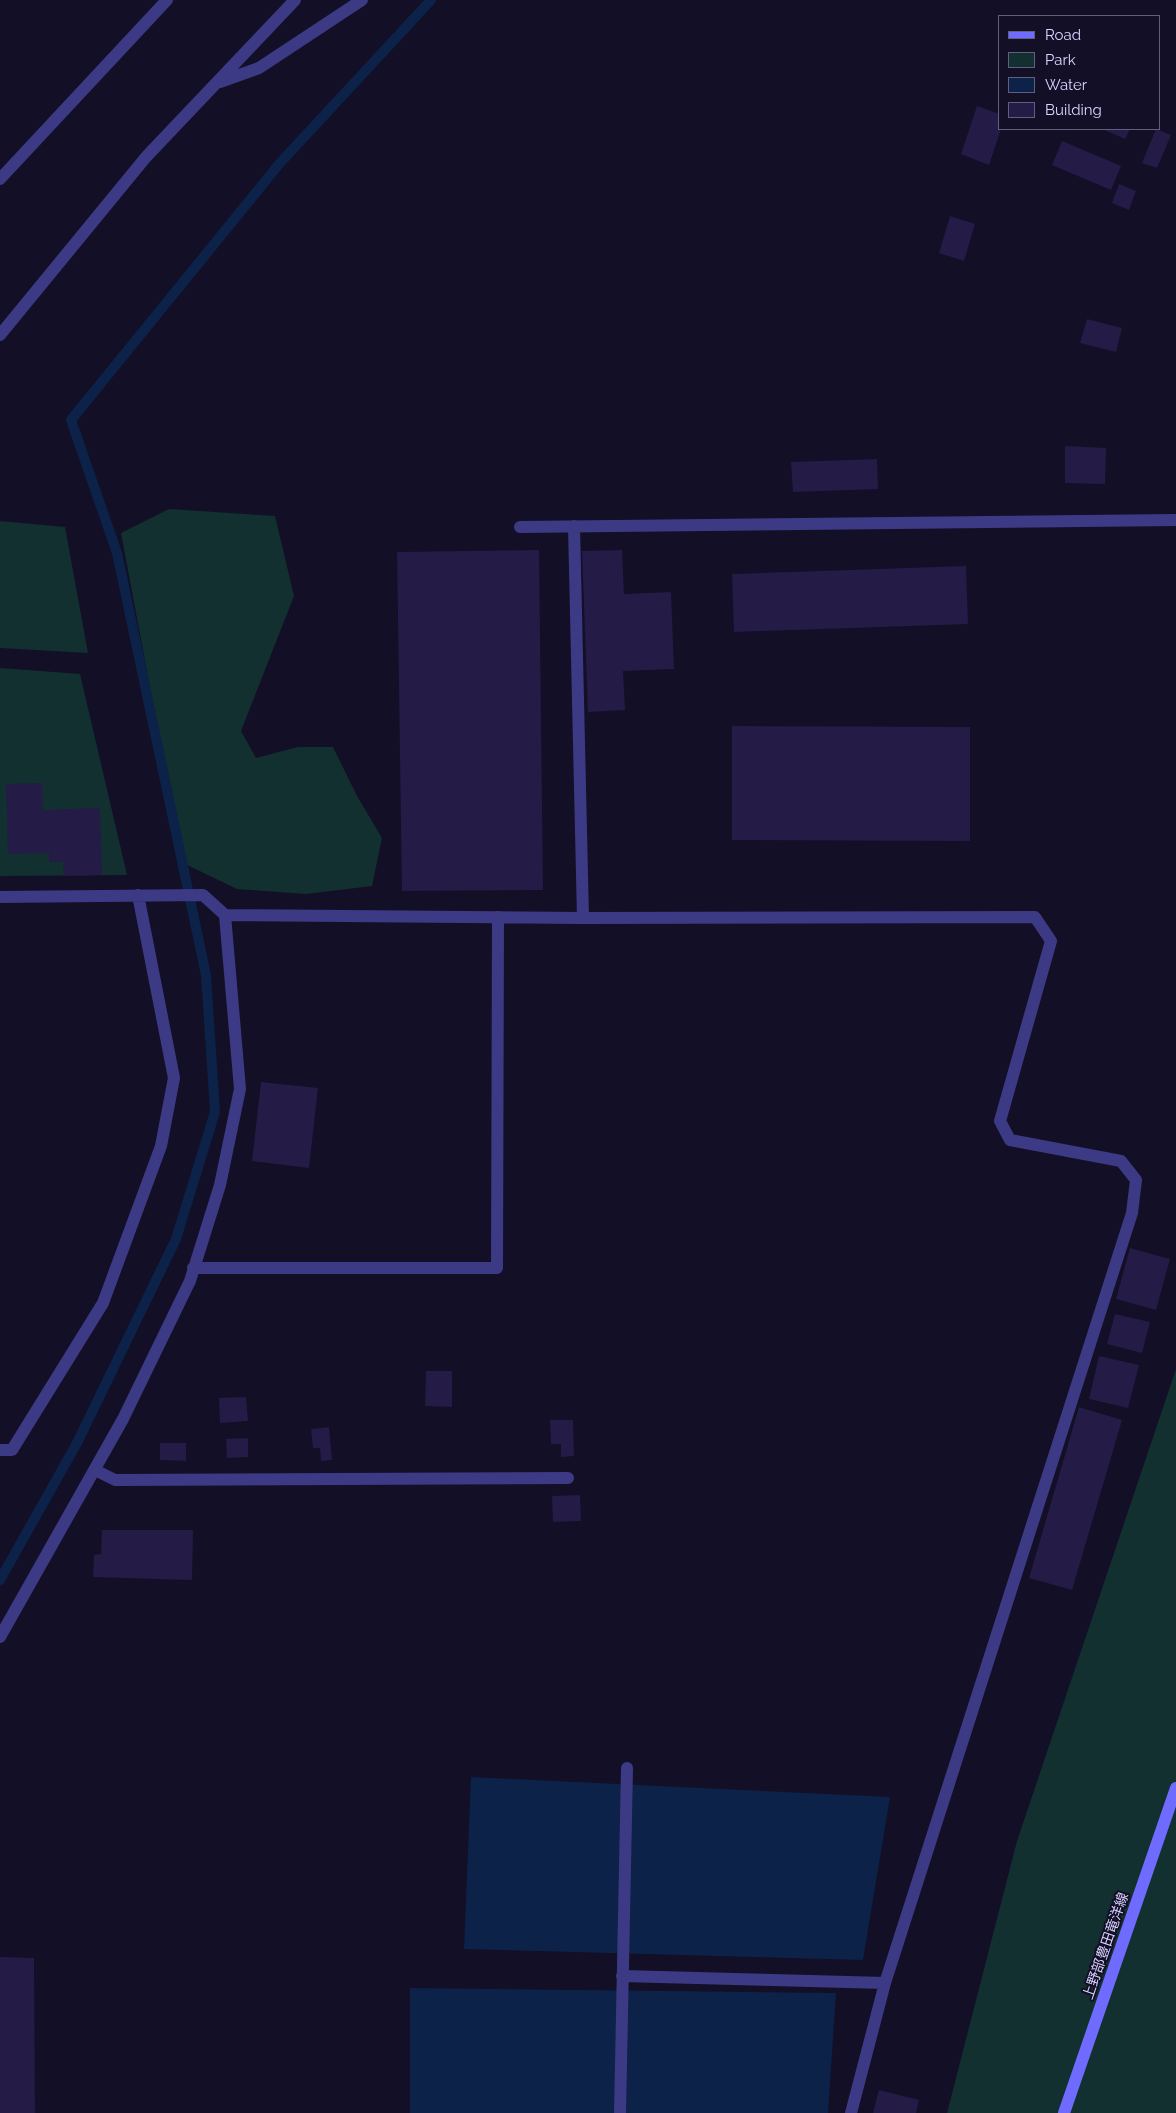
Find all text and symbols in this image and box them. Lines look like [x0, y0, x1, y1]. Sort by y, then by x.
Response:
legend [998, 15, 1161, 130]
text: Road [1045, 26, 1081, 44]
text: Park [1045, 51, 1076, 69]
text: Water [1045, 76, 1087, 94]
text: Building [1045, 101, 1102, 119]
street label: 上野部豊田竜洋線 [1080, 1890, 1132, 2002]

